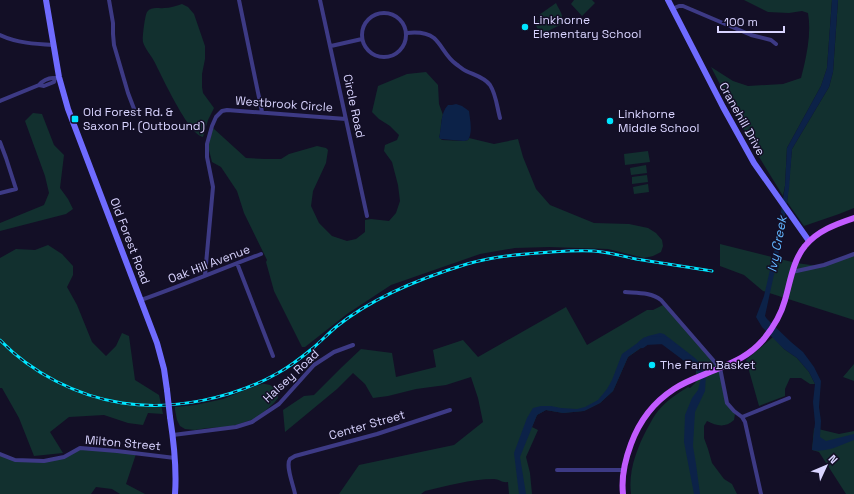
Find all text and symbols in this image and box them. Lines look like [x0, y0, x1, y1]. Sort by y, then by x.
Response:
scale bar [718, 8, 784, 34]
place label: Linkhorne Elementary School [533, 12, 641, 42]
text: 100 m [724, 14, 758, 30]
marker: Linkhorne Elementary School [520, 22, 530, 32]
street label: Circle Road [339, 73, 369, 139]
street label: Cranehill Drive [715, 80, 769, 158]
street label: Westbrook Circle [235, 93, 333, 115]
place label: Old Forest Rd. & Saxon Pl. (Outbound) [83, 104, 205, 134]
place label: Linkhorne Middle School [618, 106, 700, 136]
marker: Old Forest Rd. & Saxon Pl. (Outbound) [70, 114, 80, 124]
marker: Linkhorne Middle School [605, 116, 615, 126]
street label: Old Forest Road [106, 196, 154, 286]
water label: Ivy Creek [763, 213, 791, 274]
street label: Oak Hill Avenue [166, 241, 252, 287]
street label: Halsey Road [260, 346, 322, 406]
place label: The Farm Basket [660, 357, 755, 373]
marker: The Farm Basket [647, 360, 657, 370]
street label: Center Street [327, 406, 407, 444]
street label: Milton Street [84, 432, 162, 454]
north arrow [806, 446, 846, 486]
text: N [826, 452, 841, 467]

